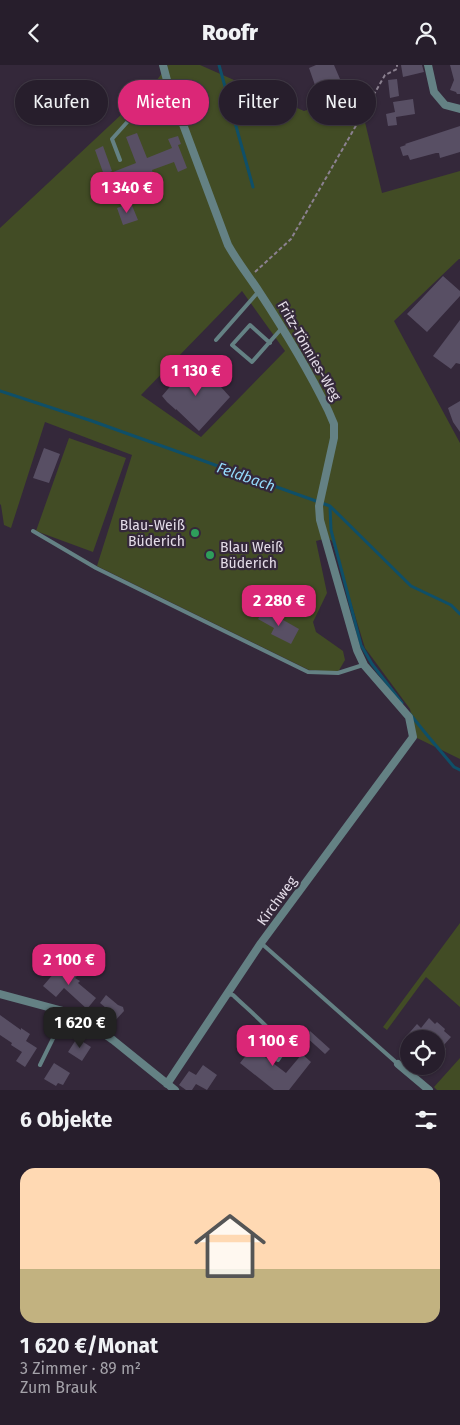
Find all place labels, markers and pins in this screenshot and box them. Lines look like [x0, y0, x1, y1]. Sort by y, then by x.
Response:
pin: 1 340 € [81, 171, 173, 214]
pin: 1 130 € [150, 355, 242, 397]
place label: Blau-Weiß Büderich [120, 517, 185, 550]
marker: Blau-Weiß Büderich [189, 527, 201, 539]
place label: Blau Weiß Büderich [220, 539, 283, 572]
marker: Blau Weiß Büderich [204, 549, 216, 561]
pin: 2 280 € [233, 585, 325, 627]
pin: 2 100 € [23, 943, 115, 986]
pin: 1 620 € [34, 1007, 126, 1049]
pin: 1 100 € [227, 1025, 319, 1067]

